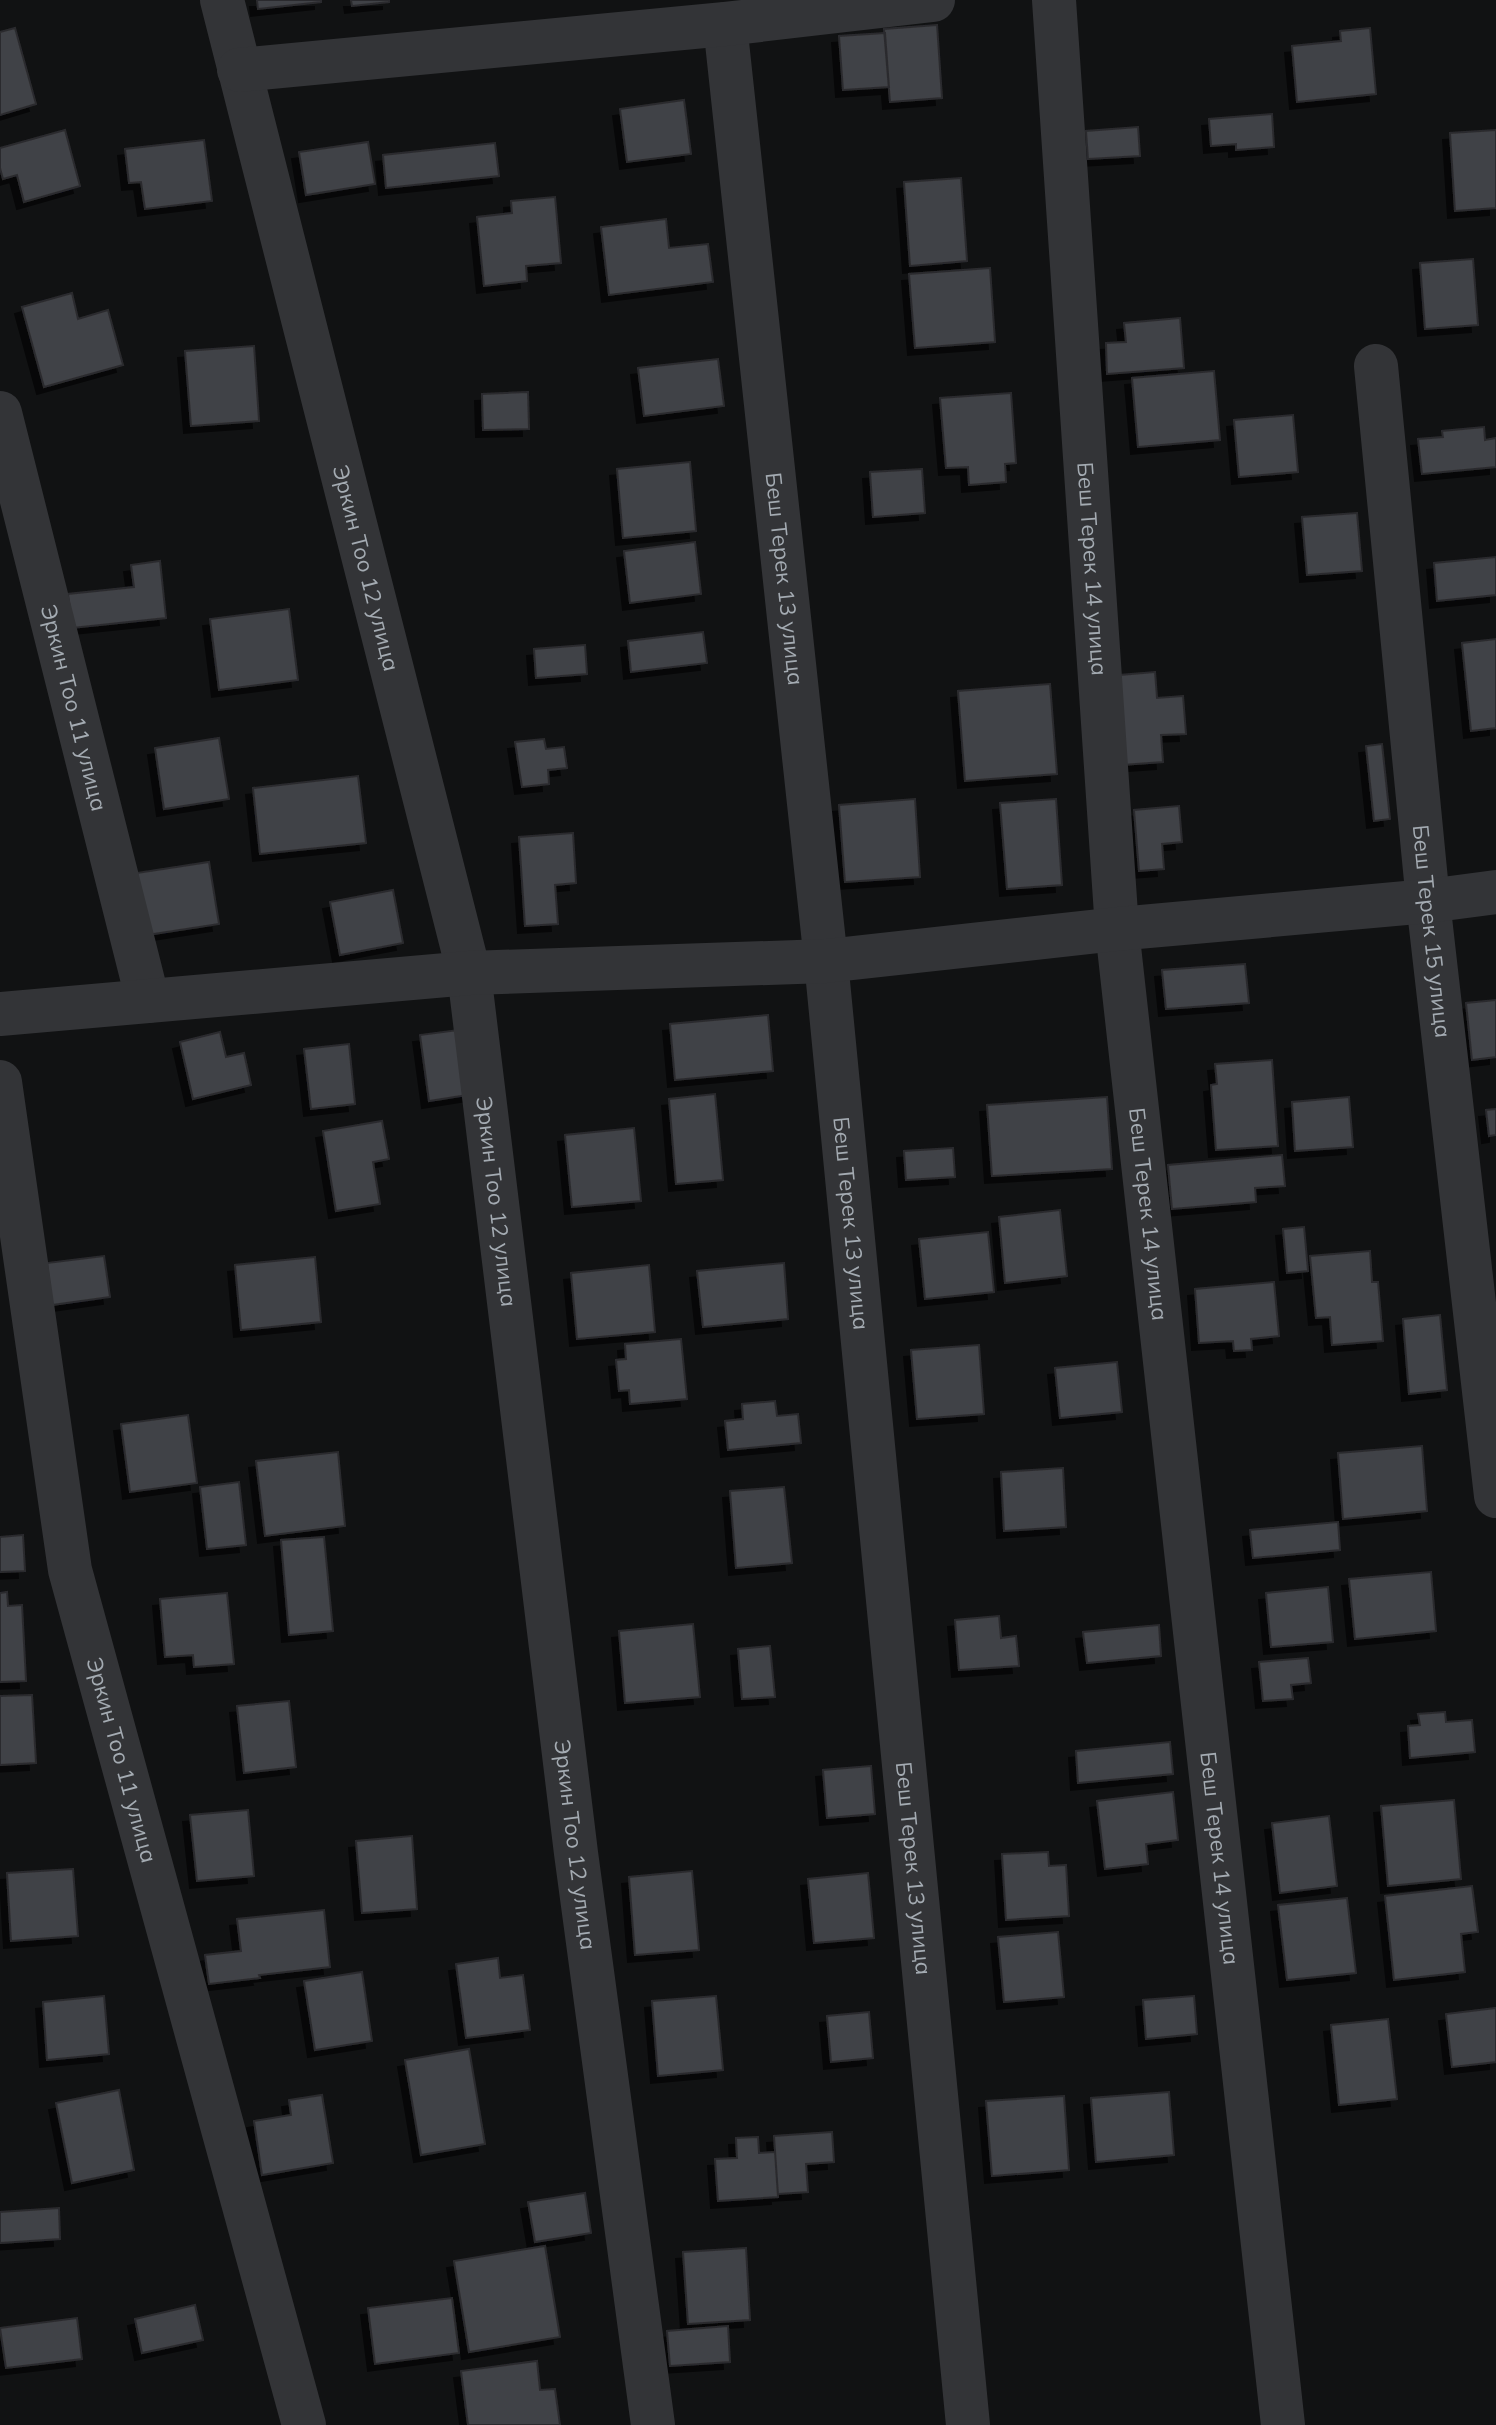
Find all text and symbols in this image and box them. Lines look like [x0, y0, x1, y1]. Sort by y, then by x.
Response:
street label: Беш Терек 14 улица [1071, 461, 1114, 676]
street label: Эркин Тоо 12 улица [327, 462, 406, 674]
street label: Беш Терек 13 улица [759, 471, 810, 687]
street label: Эркин Тоо 11 улица [35, 602, 114, 814]
street label: Беш Терек 15 улица [1407, 823, 1458, 1039]
street label: Эркин Тоо 12 улица [470, 1095, 523, 1308]
street label: Беш Терек 14 улица [1123, 1106, 1174, 1322]
street label: Беш Терек 13 улица [827, 1115, 876, 1331]
street label: Эркин Тоо 11 улица [81, 1654, 163, 1866]
street label: Эркин Тоо 12 улица [548, 1738, 603, 1952]
street label: Беш Терек 14 улица [1194, 1750, 1246, 1966]
street label: Беш Терек 13 улица [890, 1760, 938, 1976]

